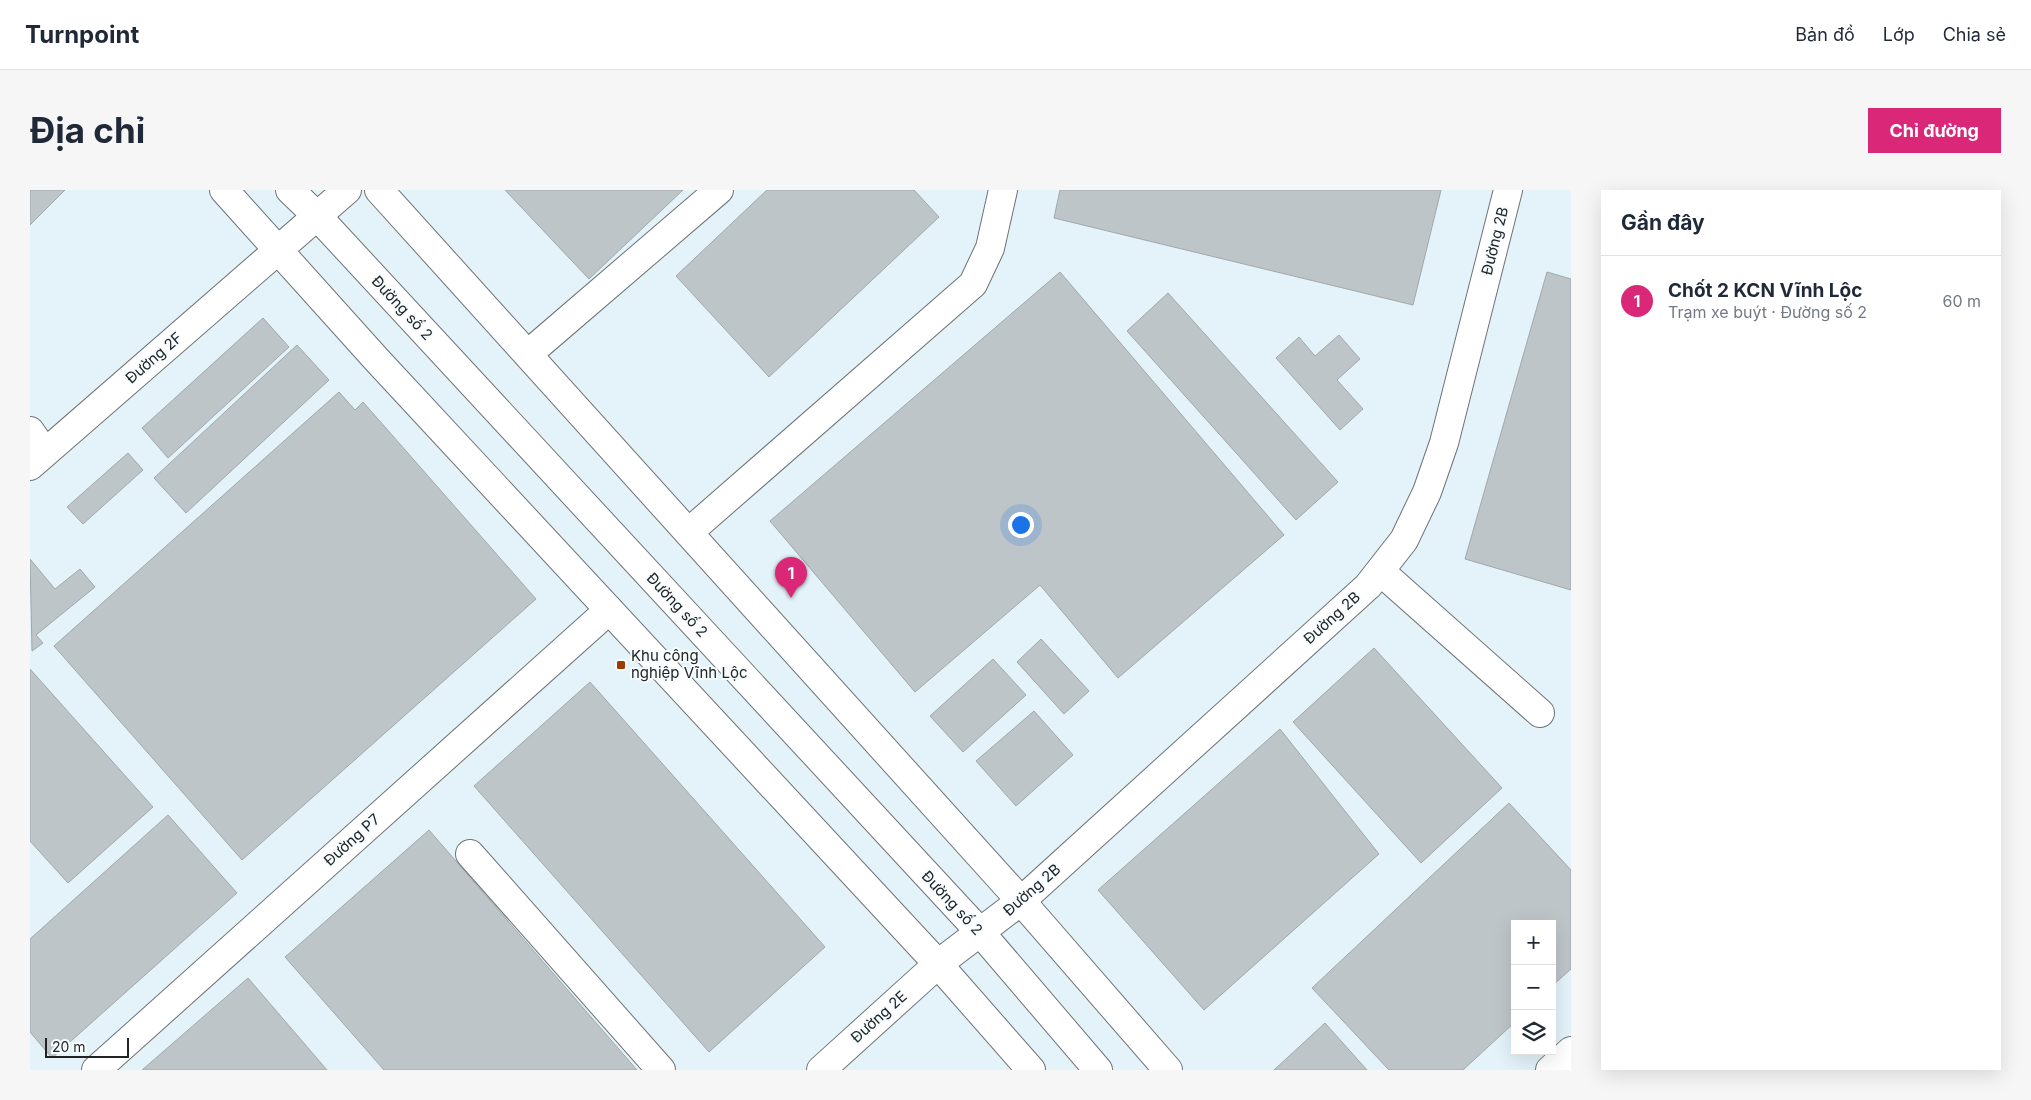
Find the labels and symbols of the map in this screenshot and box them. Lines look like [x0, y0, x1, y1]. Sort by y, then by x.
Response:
street label: Đường 2B [1477, 205, 1512, 277]
street label: Đường số 2 [368, 272, 437, 344]
street label: Đường 2F [121, 328, 186, 387]
your location [1008, 512, 1034, 538]
pin: 1 [775, 557, 807, 598]
street label: Đường số 2 [643, 569, 712, 641]
street label: Đường 2B [1299, 587, 1364, 648]
place label: Khu công nghiệp Vĩnh Lộc [631, 646, 747, 682]
marker: Khu công nghiệp Vĩnh Lộc [615, 659, 627, 671]
street label: Đường P7 [320, 810, 384, 870]
street label: Đường 2B [999, 860, 1064, 920]
street label: Đường số 2 [918, 867, 987, 939]
street label: Đường 2E [847, 986, 911, 1047]
scale bar [45, 1035, 129, 1058]

